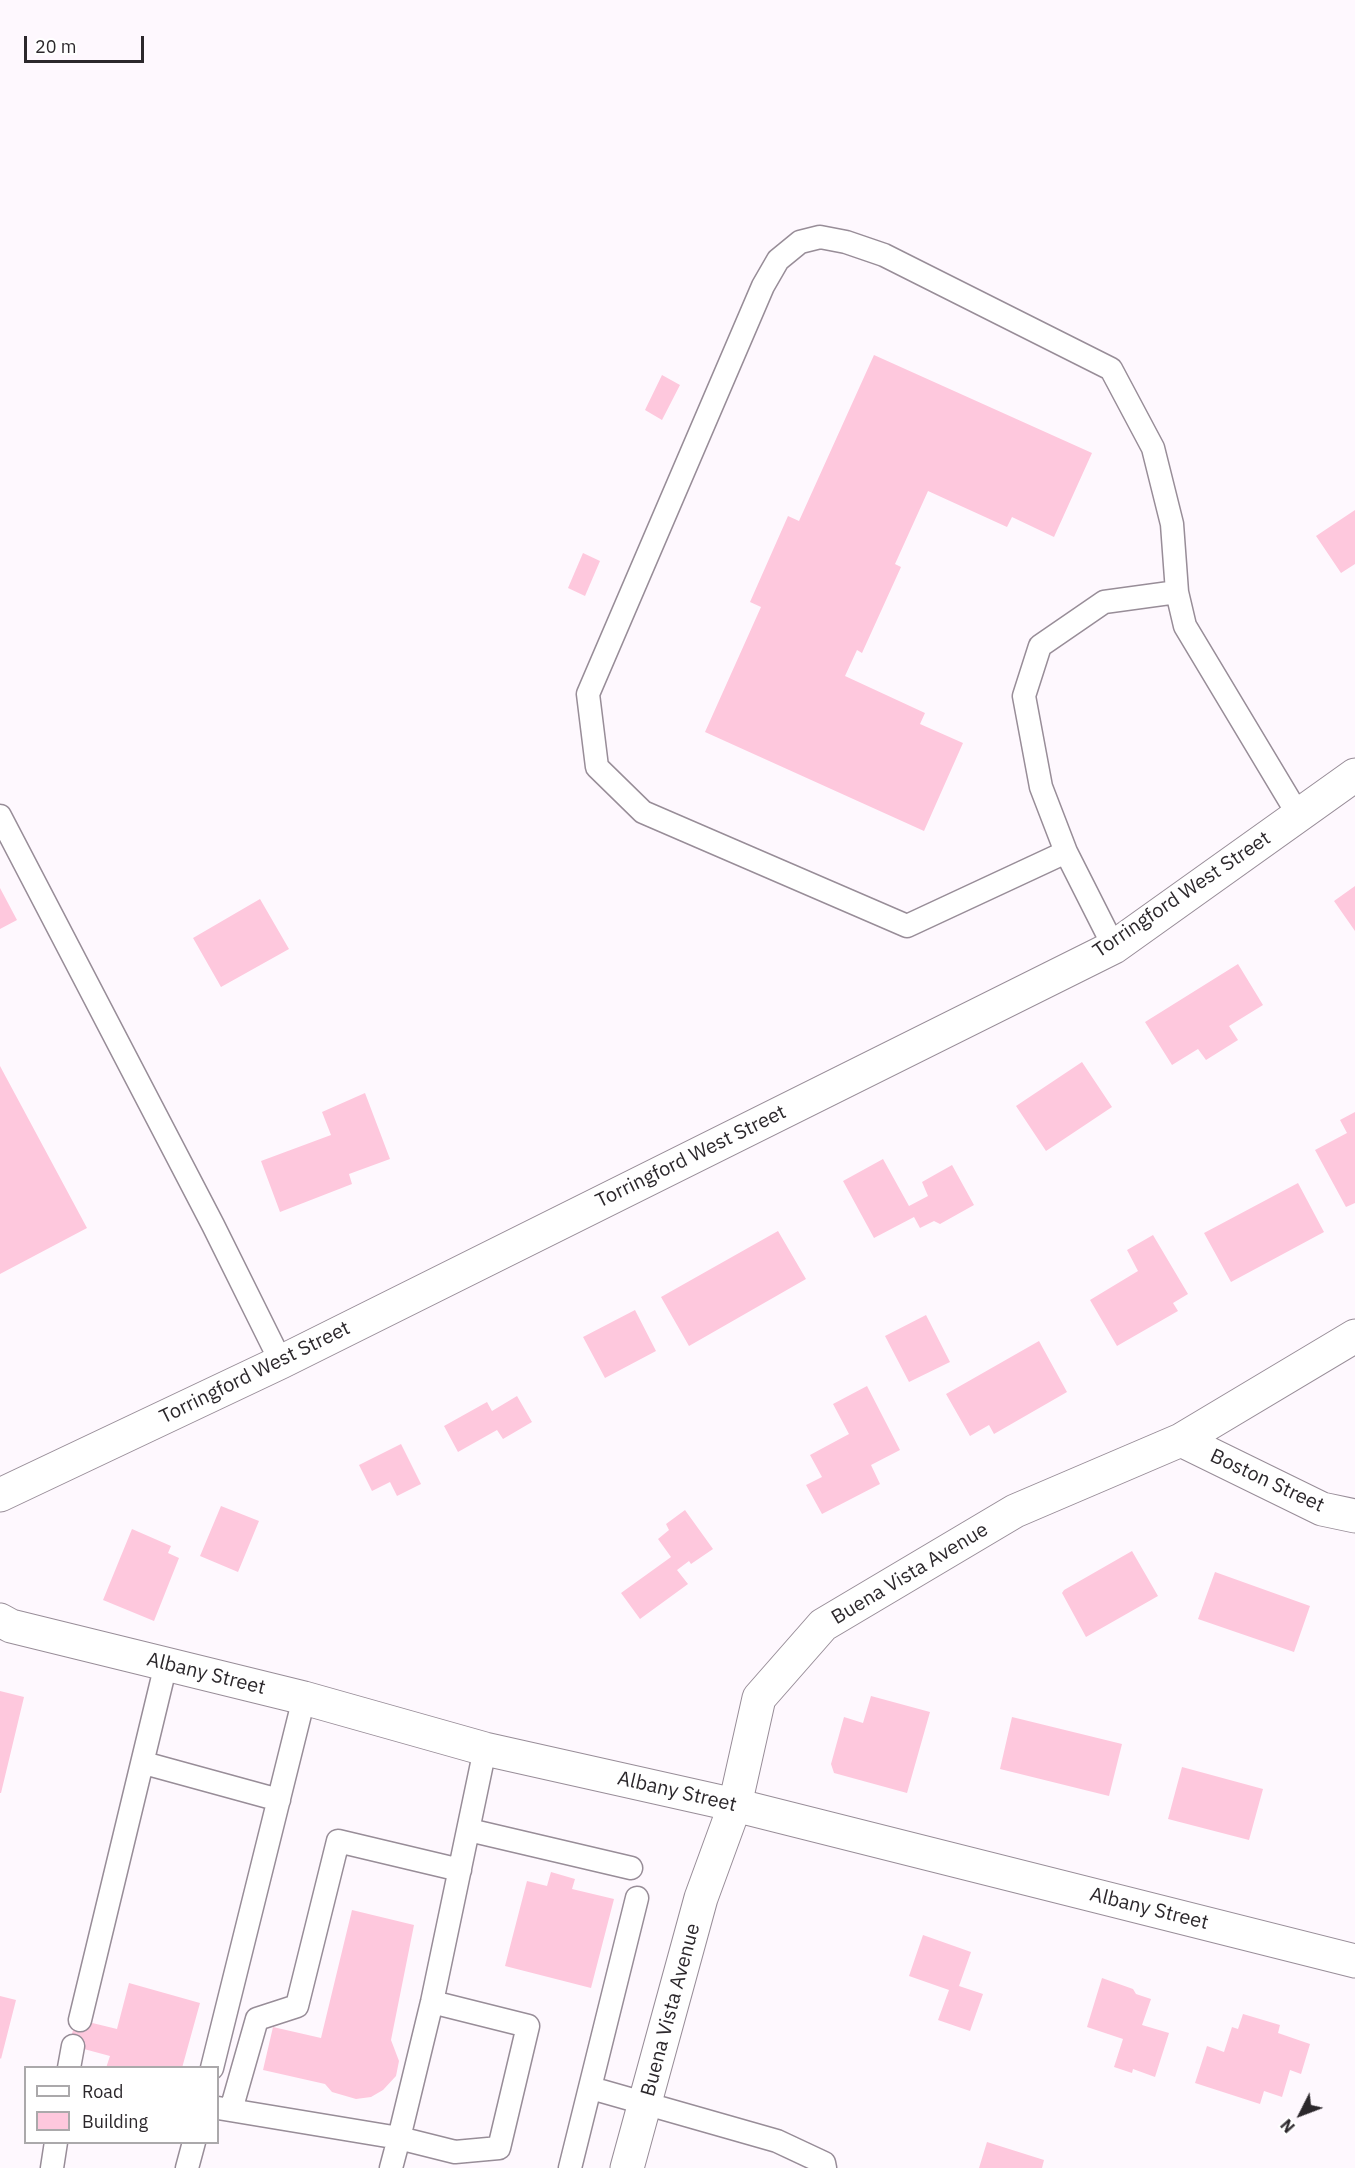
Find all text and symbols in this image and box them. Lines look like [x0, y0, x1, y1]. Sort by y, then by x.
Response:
scale bar [27, 24, 147, 62]
text: 20 m [35, 35, 77, 58]
street label: Torringford West Street [1089, 827, 1275, 963]
street label: Torringford West Street [592, 1100, 790, 1214]
street label: Torringford West Street [156, 1316, 354, 1430]
street label: Boston Street [1206, 1444, 1328, 1518]
street label: Buena Vista Avenue [827, 1518, 993, 1630]
street label: Albany Street [144, 1648, 268, 1700]
street label: Albany Street [615, 1767, 739, 1817]
street label: Albany Street [1087, 1883, 1211, 1935]
street label: Buena Vista Avenue [636, 1921, 706, 2099]
legend [24, 2066, 219, 2144]
text: Road [82, 2080, 123, 2103]
north arrow [1271, 2084, 1331, 2144]
text: Building [82, 2110, 148, 2133]
text: N [1276, 2115, 1299, 2137]

